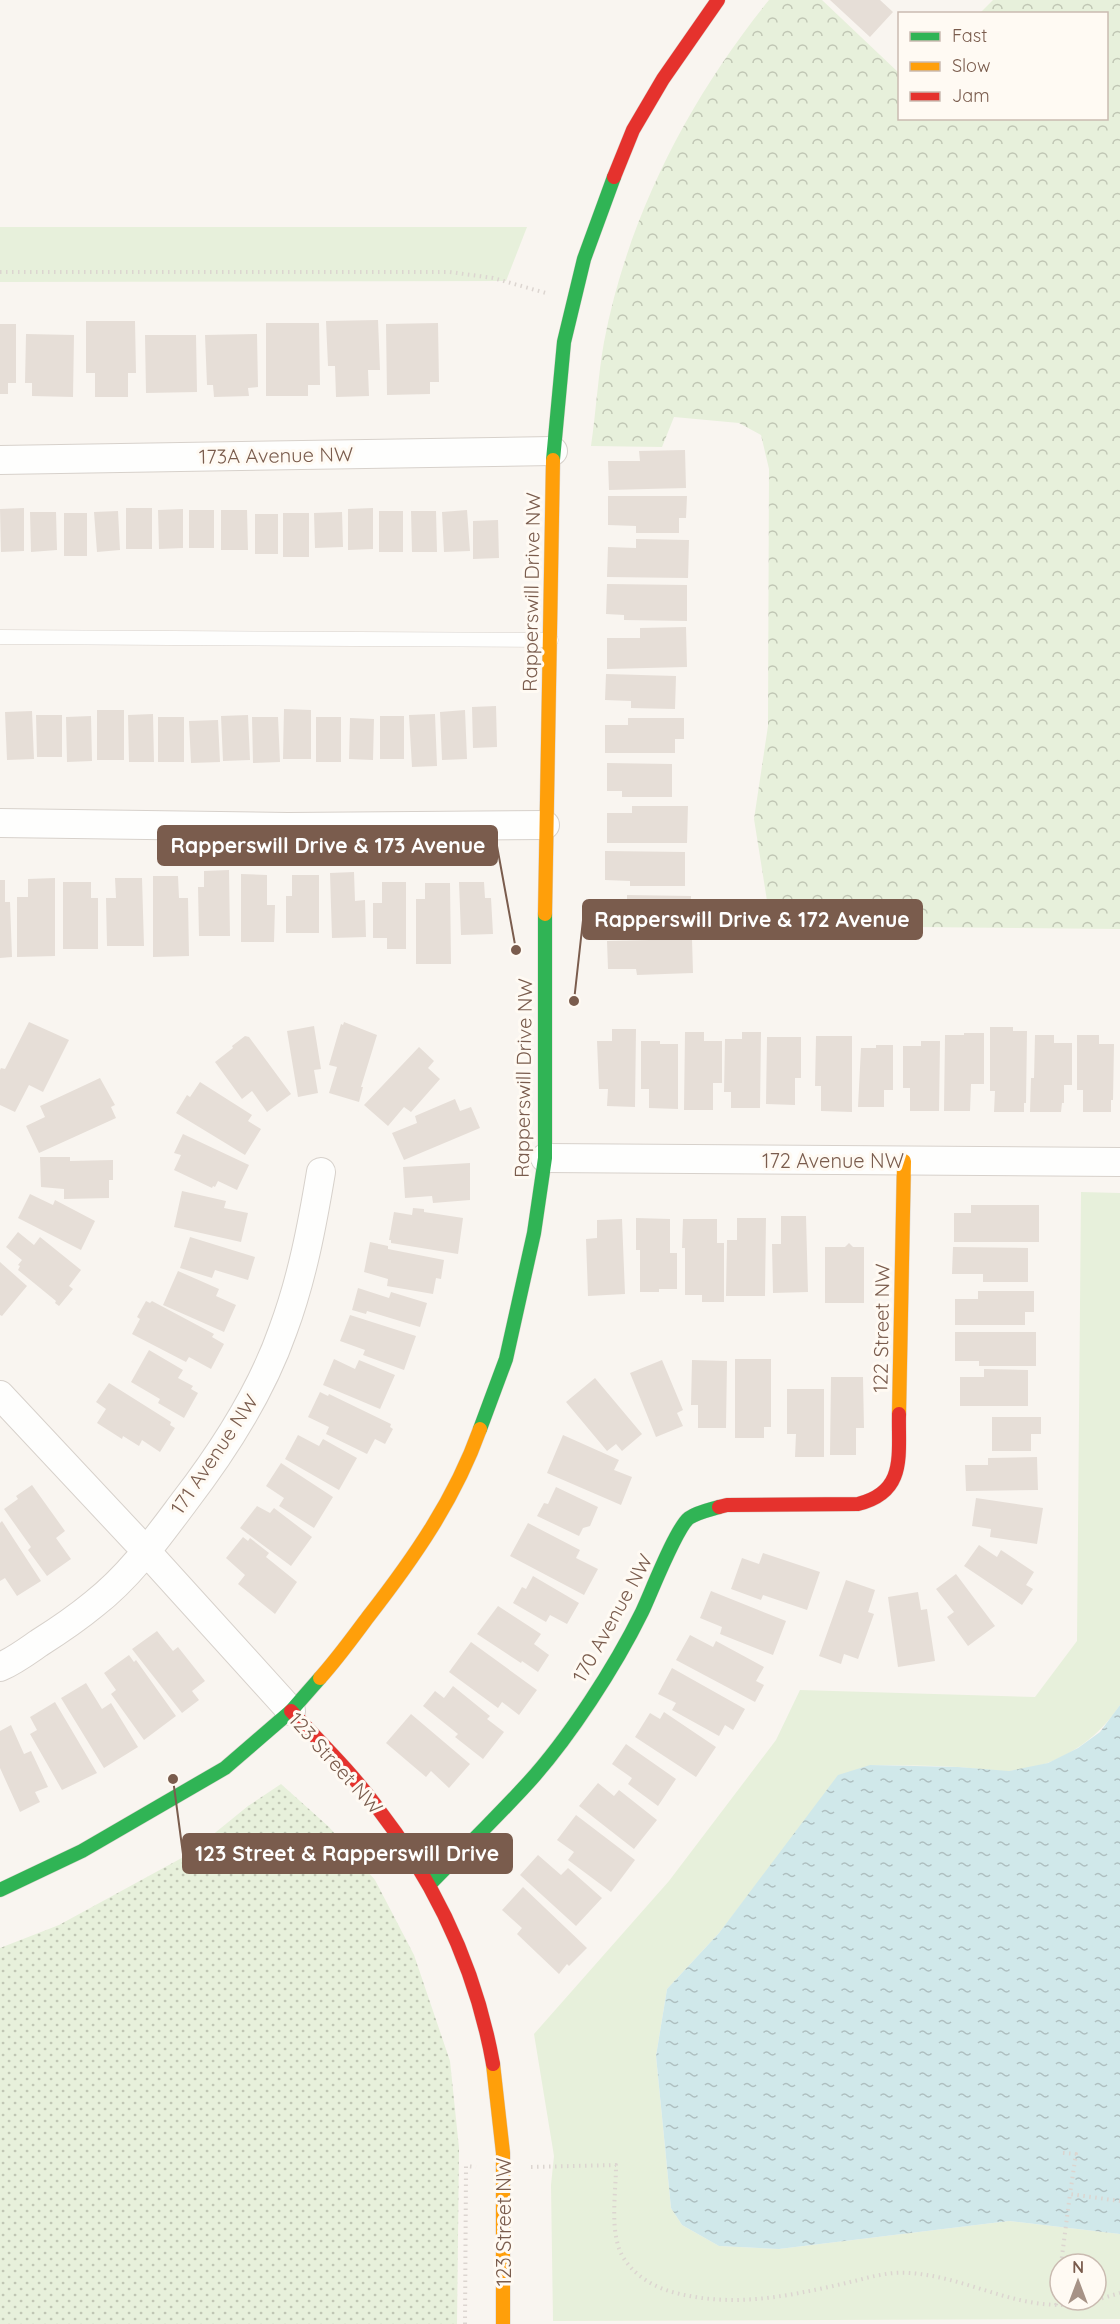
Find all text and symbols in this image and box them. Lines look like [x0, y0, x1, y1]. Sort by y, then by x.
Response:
legend [898, 12, 1108, 120]
text: Fast [952, 24, 987, 47]
text: Slow [952, 54, 990, 77]
text: Jam [952, 84, 990, 107]
street label: 173A Avenue NW [199, 441, 353, 469]
street label: Rapperswill Drive NW [517, 492, 545, 692]
callout: Rapperswill Drive & 173 Avenue [158, 826, 497, 865]
text: Rapperswill Drive & 173 Avenue [171, 832, 485, 858]
callout: Rapperswill Drive & 172 Avenue [583, 900, 922, 939]
text: Rapperswill Drive & 172 Avenue [594, 906, 910, 932]
street label: Rapperswill Drive NW [509, 978, 537, 1178]
street label: 172 Avenue NW [762, 1148, 904, 1173]
street label: 122 Street NW [867, 1263, 895, 1393]
street label: 171 Avenue NW [165, 1389, 263, 1519]
street label: 170 Avenue NW [566, 1550, 658, 1686]
street label: 123 Street NW [284, 1707, 388, 1819]
callout: 123 Street & Rapperswill Drive [183, 1834, 512, 1873]
text: 123 Street & Rapperswill Drive [195, 1840, 499, 1866]
street label: 123 Street NW [491, 2158, 516, 2286]
north arrow [1048, 2252, 1108, 2312]
text: N [1072, 2257, 1084, 2277]

